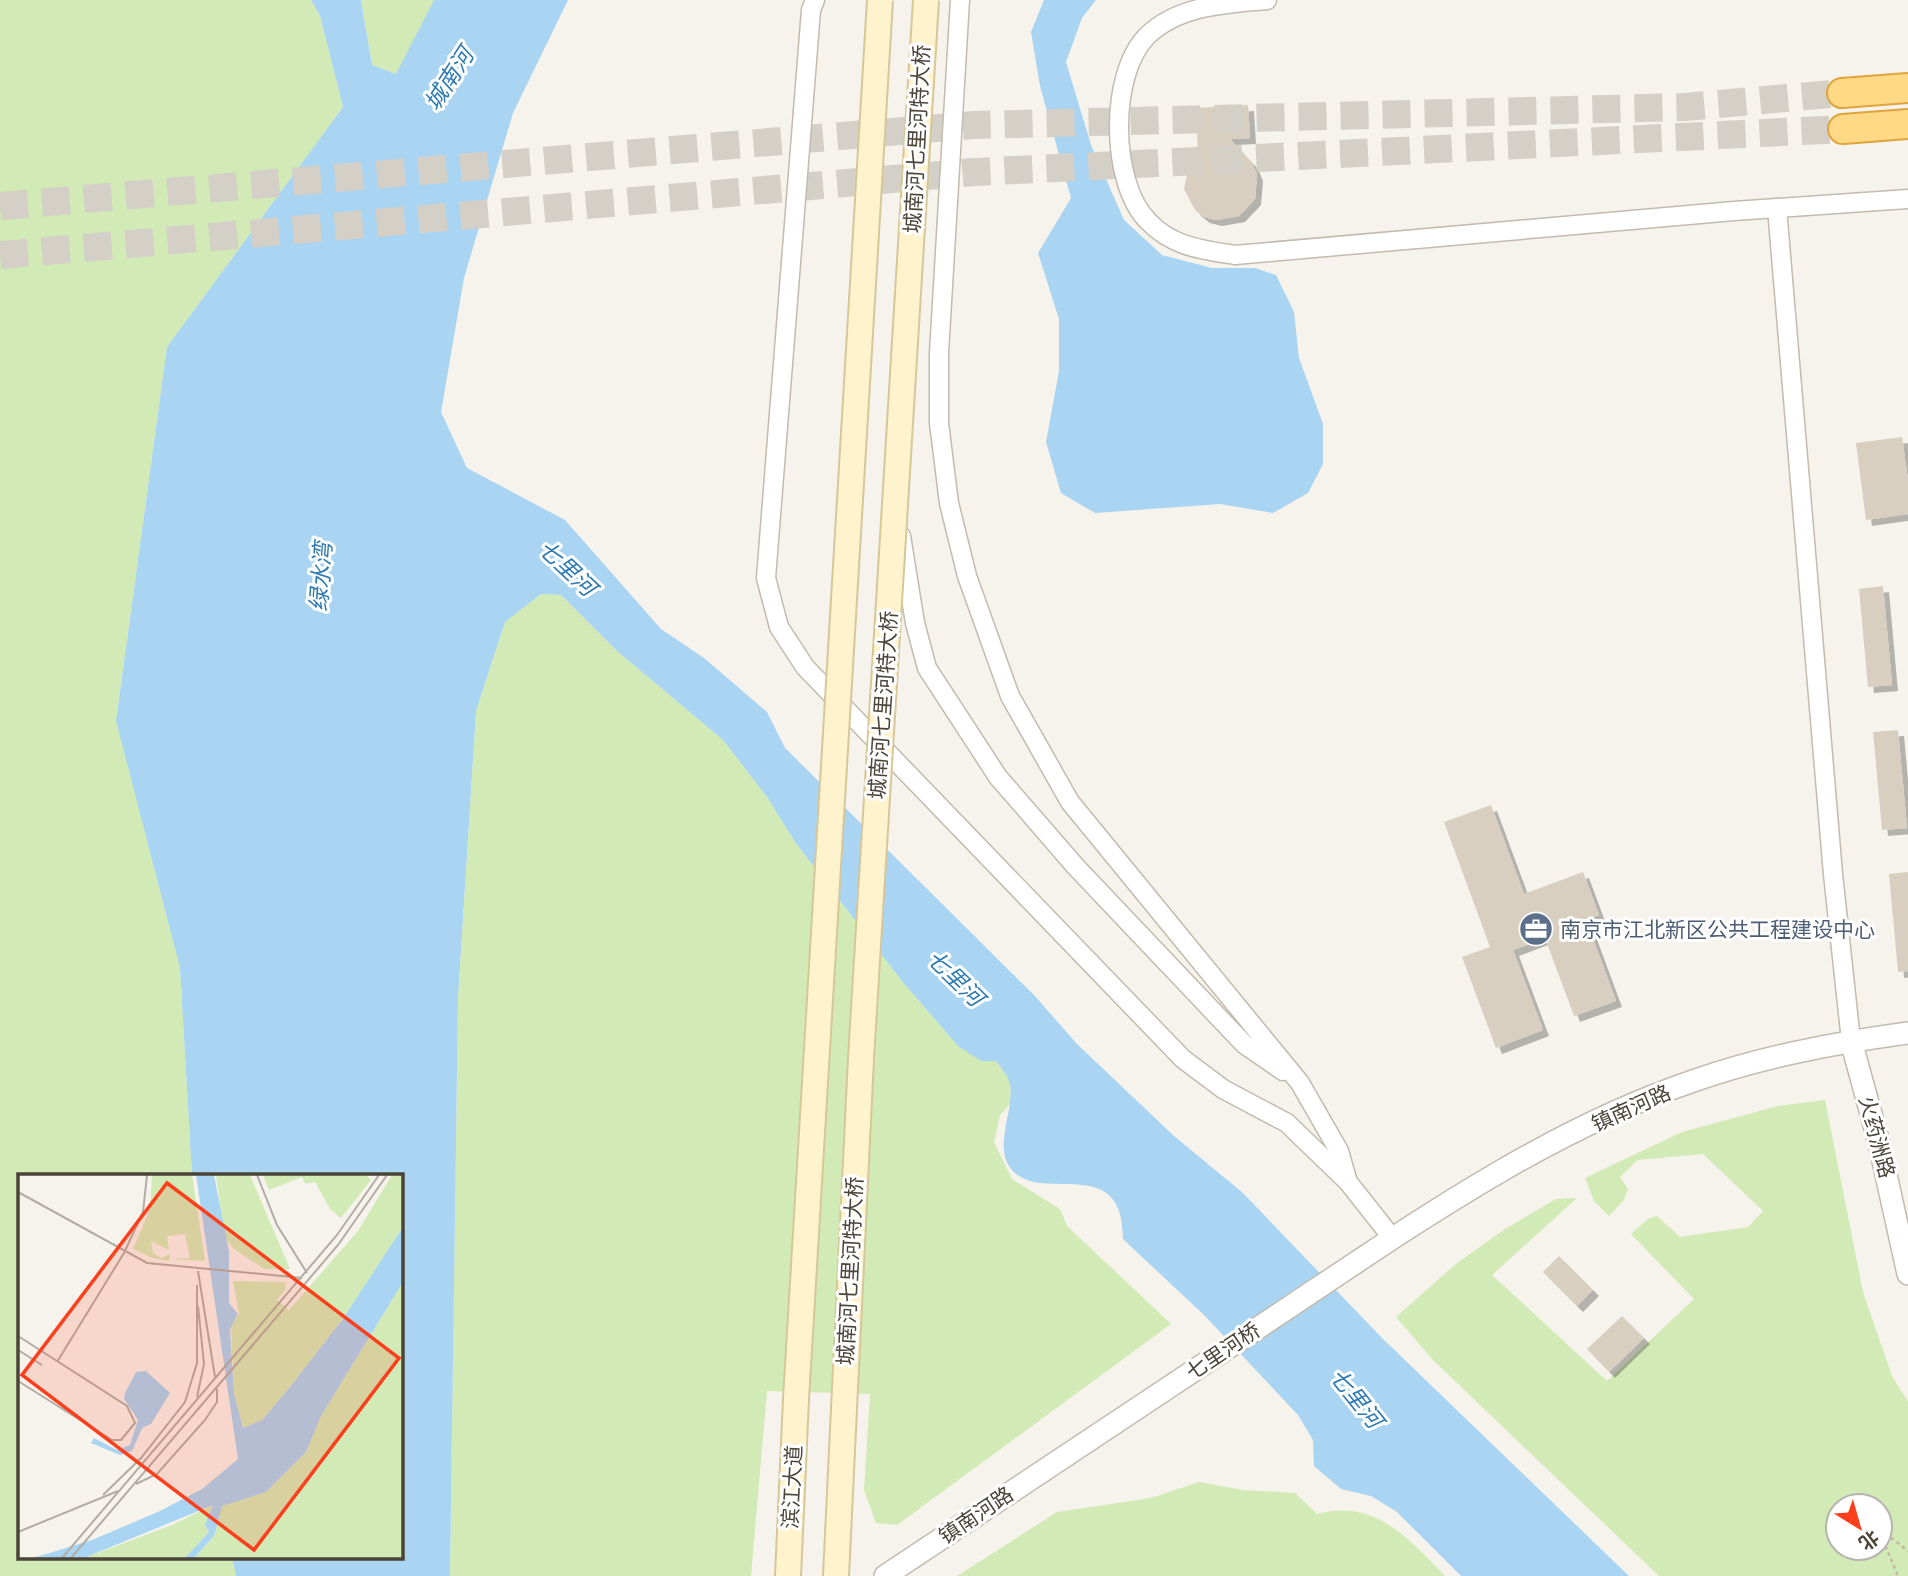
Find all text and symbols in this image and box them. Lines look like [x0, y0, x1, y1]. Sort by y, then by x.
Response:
water label: 城南河 [418, 39, 482, 116]
street label: 城南河七里河特大桥 [900, 44, 934, 234]
water label: 七里河 [532, 534, 605, 604]
water label: 绿水湾 [305, 538, 338, 612]
street label: 城南河七里河特大桥 [864, 610, 902, 800]
office icon: 南京市江北新区公共工程建设中心 [1517, 910, 1555, 948]
place label: 南京市江北新区公共工程建设中心 [1560, 917, 1875, 942]
water label: 七里河 [920, 944, 992, 1015]
street label: 镇南河路 [1588, 1079, 1674, 1137]
street label: 火药洲路 [1854, 1093, 1900, 1181]
inset map [18, 1174, 402, 1558]
street label: 城南河七里河特大桥 [833, 1176, 867, 1366]
street label: 七里河桥 [1181, 1317, 1265, 1385]
water label: 七里河 [1323, 1362, 1391, 1437]
street label: 滨江大道 [777, 1444, 807, 1530]
street label: 镇南河路 [934, 1481, 1018, 1549]
north arrow [1824, 1492, 1894, 1562]
text: 北 [1854, 1525, 1883, 1555]

